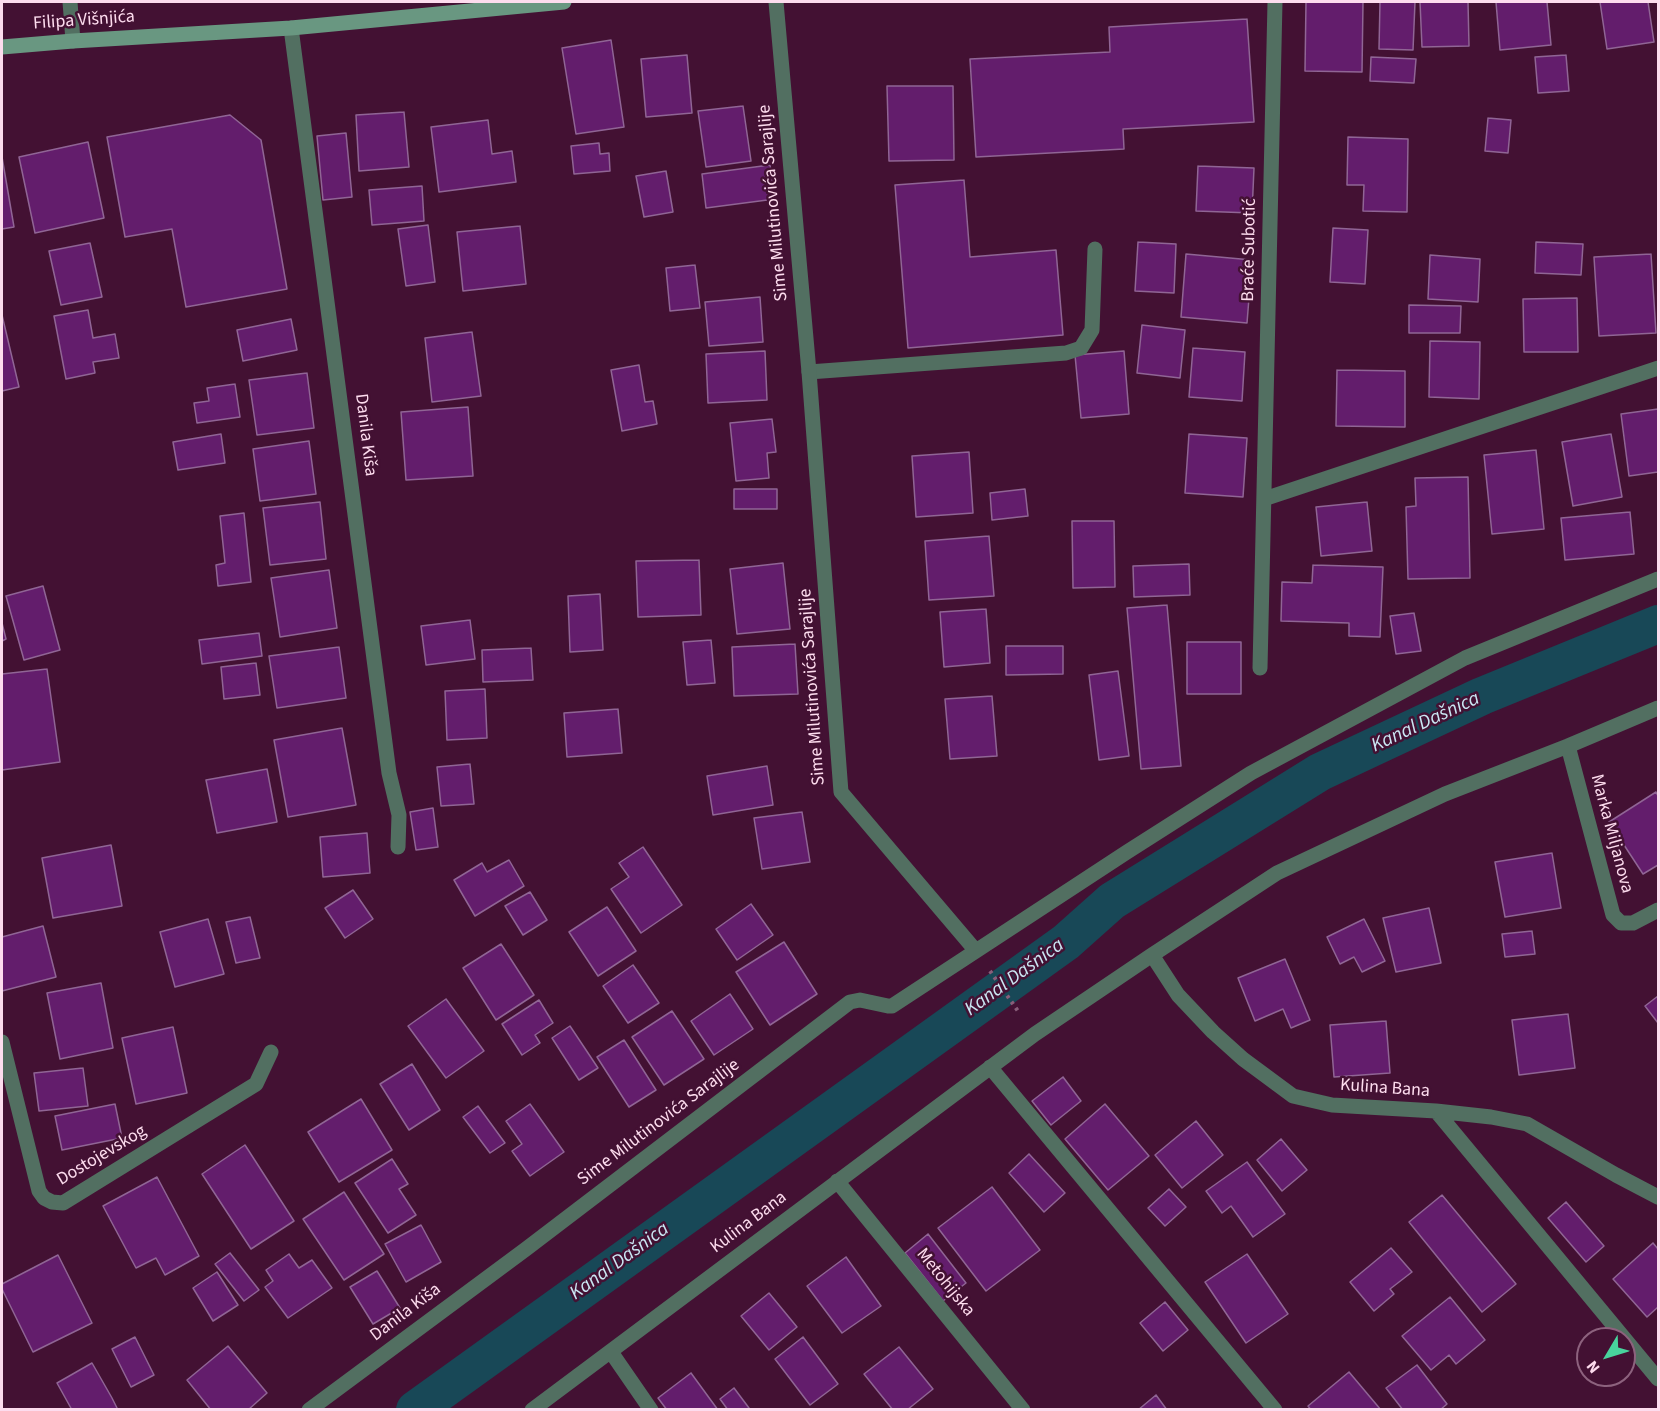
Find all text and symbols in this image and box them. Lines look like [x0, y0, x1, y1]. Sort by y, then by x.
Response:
street label: Filipa Višnjića [32, 7, 136, 35]
street label: Sime Milutinovića Sarajlije [755, 104, 793, 302]
street label: Braće Subotić [1238, 198, 1262, 302]
street label: Danila Kiša [349, 392, 381, 478]
street label: Sime Milutinovića Sarajlije [795, 588, 831, 786]
water label: Kanal Dašnica [1368, 687, 1484, 759]
street label: Marka Miljanova [1585, 772, 1637, 896]
water label: Kanal Dašnica [961, 934, 1069, 1022]
street label: Sime Milutinovića Sarajlije [574, 1055, 744, 1191]
street label: Kulina Bana [1339, 1075, 1431, 1103]
street label: Dostojevskog [53, 1121, 151, 1191]
street label: Kulina Bana [707, 1187, 791, 1259]
water label: Kanal Dašnica [566, 1218, 674, 1306]
street label: Metohijska [911, 1245, 979, 1321]
street label: Danila Kiša [366, 1279, 446, 1347]
north arrow [1576, 1327, 1636, 1387]
text: N [1581, 1356, 1605, 1378]

